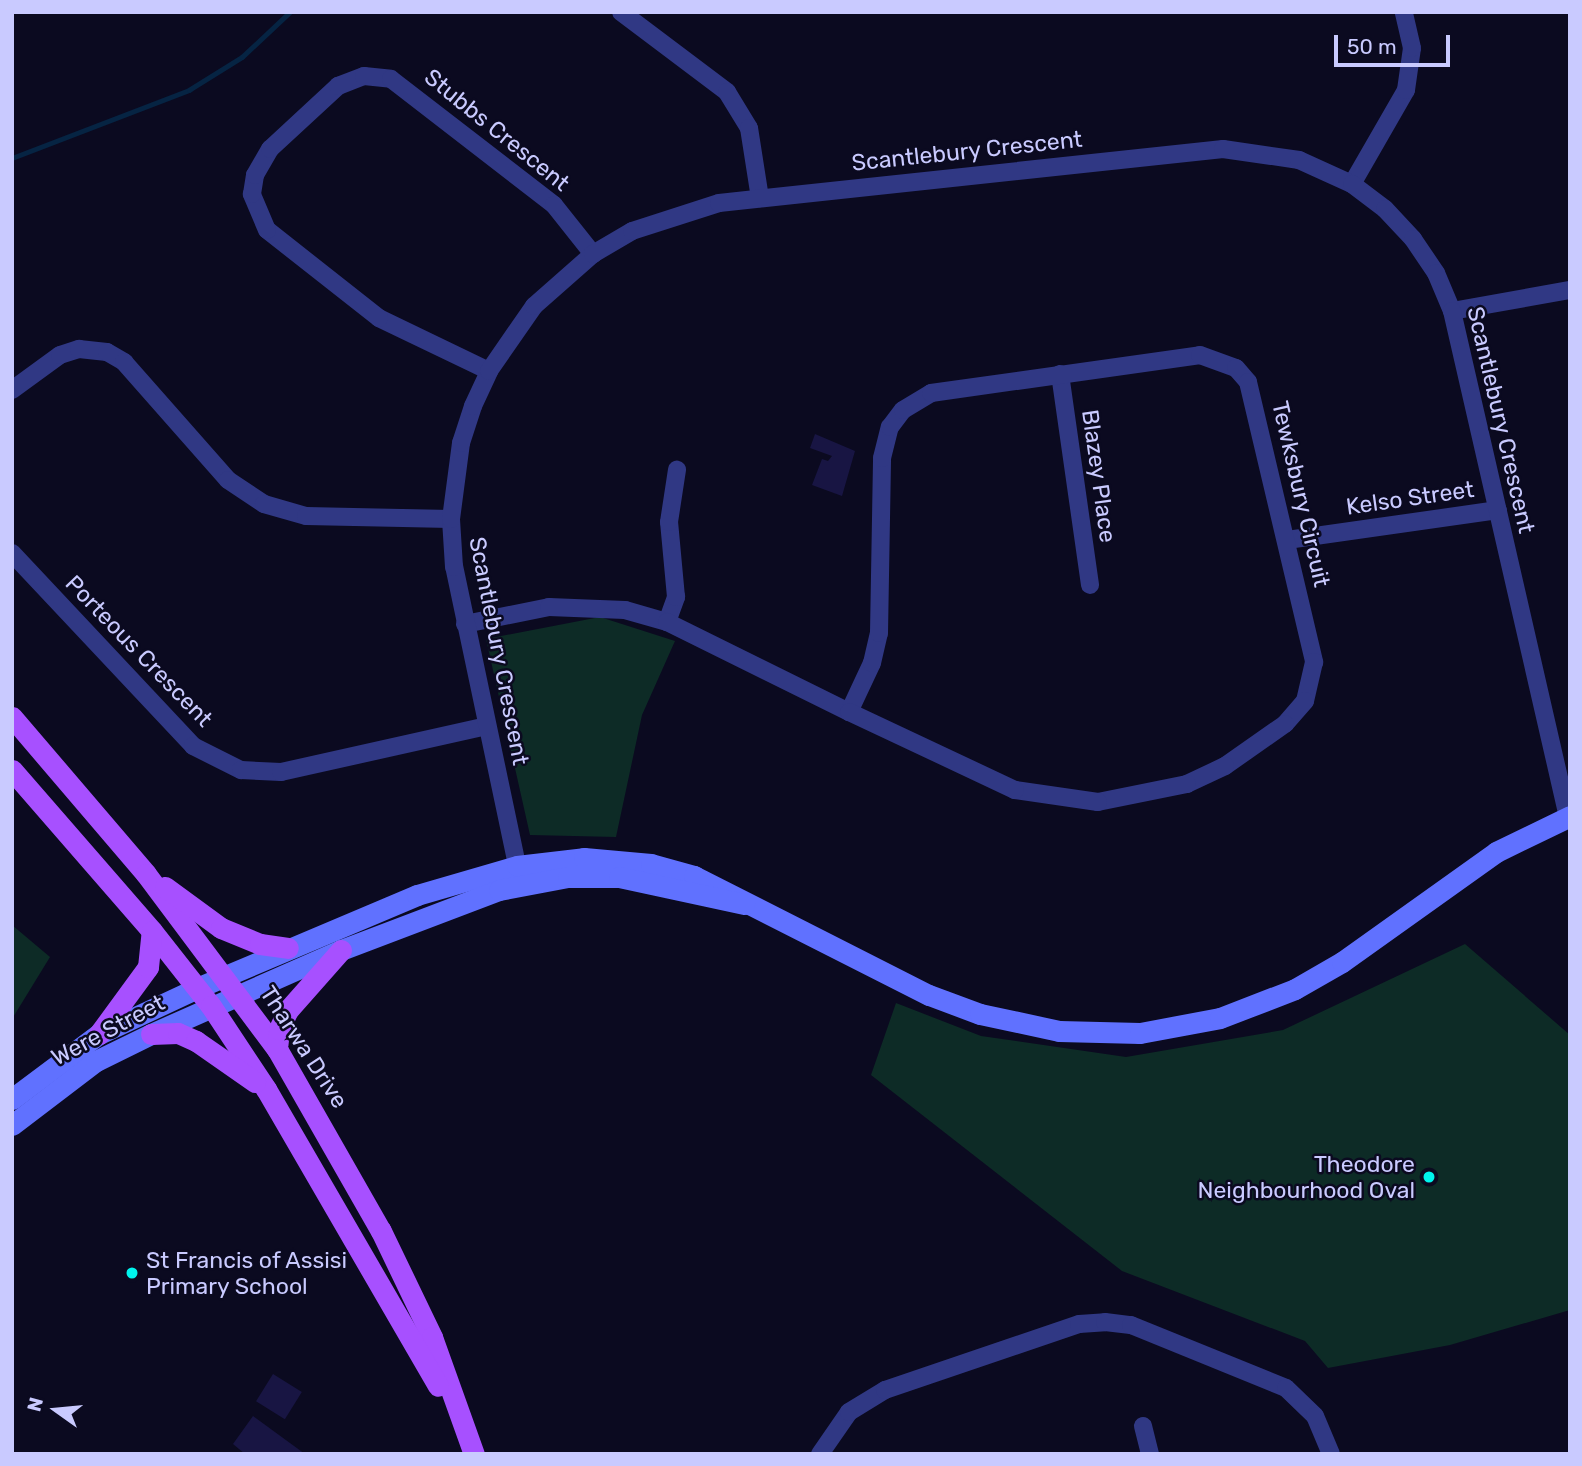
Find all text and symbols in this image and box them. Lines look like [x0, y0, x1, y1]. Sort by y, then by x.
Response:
scale bar [1337, 21, 1452, 65]
text: 50 m [1347, 34, 1397, 59]
street label: Stubbs Crescent [419, 63, 575, 197]
street label: Scantlebury Crescent [850, 125, 1084, 177]
street label: Scantlebury Crescent [1461, 304, 1541, 536]
street label: Tewksbury Circuit [1266, 398, 1336, 590]
street label: Blazey Place [1076, 407, 1122, 545]
street label: Kelso Street [1344, 475, 1476, 521]
street label: Scantlebury Crescent [463, 534, 535, 768]
street label: Porteous Crescent [60, 570, 218, 732]
street label: Tharwa Drive [254, 981, 354, 1113]
street label: Were Street [47, 989, 169, 1071]
place label: Theodore Neighbourhood Oval [1197, 1150, 1415, 1204]
marker: Theodore Neighbourhood Oval [1421, 1169, 1437, 1185]
place label: St Francis of Assisi Primary School [146, 1246, 348, 1300]
marker: St Francis of Assisi Primary School [124, 1265, 140, 1281]
north arrow [21, 1375, 91, 1445]
text: N [22, 1395, 48, 1414]

